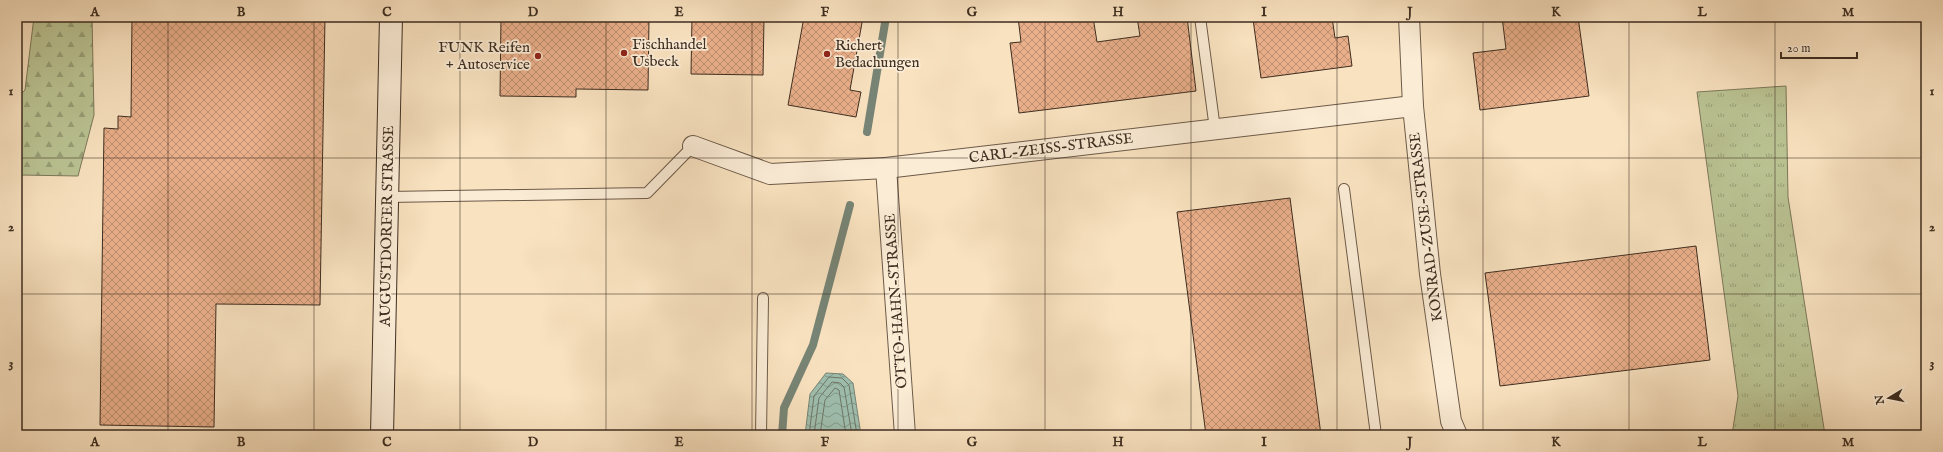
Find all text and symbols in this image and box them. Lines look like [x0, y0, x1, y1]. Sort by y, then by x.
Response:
text: A [90, 4, 101, 21]
text: B [237, 4, 246, 21]
text: C [382, 4, 392, 21]
text: D [528, 4, 539, 21]
text: E [674, 4, 684, 21]
text: F [821, 4, 830, 21]
text: G [967, 4, 978, 21]
text: H [1112, 4, 1124, 21]
text: I [1261, 4, 1267, 21]
text: J [1405, 4, 1413, 21]
text: K [1551, 4, 1561, 21]
text: L [1696, 4, 1707, 21]
text: M [1842, 4, 1855, 21]
scale bar [1781, 34, 1857, 60]
place label: Fischhandel Usbeck [632, 35, 708, 71]
place label: Richert Bedachungen [835, 36, 919, 72]
place label: FUNK Reifen + Autoservice [438, 38, 530, 74]
text: 20 m [1787, 41, 1810, 56]
marker: Fischhandel Usbeck [619, 48, 629, 58]
marker: Richert Bedachungen [822, 49, 832, 59]
marker: FUNK Reifen + Autoservice [533, 51, 543, 61]
text: 1 [9, 83, 14, 100]
text: 1 [1930, 83, 1935, 100]
street label: AUGUSTDORFER STRASSE [376, 125, 398, 328]
street label: CARL-ZEISS-STRASSE [968, 128, 1134, 168]
street label: KONRAD-ZUSE-STRASSE [1405, 131, 1447, 323]
street label: OTTO-HAHN-STRASSE [880, 213, 912, 389]
text: 2 [8, 219, 14, 236]
text: 2 [1929, 219, 1935, 236]
text: 3 [9, 355, 14, 372]
text: 3 [1930, 355, 1935, 372]
north arrow [1869, 378, 1909, 418]
text: N [1872, 393, 1888, 406]
text: A [90, 434, 101, 451]
text: B [237, 434, 246, 451]
text: C [382, 434, 392, 451]
text: D [528, 434, 539, 451]
text: E [674, 434, 684, 451]
text: F [821, 434, 830, 451]
text: G [967, 434, 978, 451]
text: H [1112, 434, 1124, 451]
text: I [1261, 434, 1267, 451]
text: J [1405, 434, 1413, 451]
text: K [1551, 434, 1561, 451]
text: L [1696, 434, 1707, 451]
text: M [1842, 434, 1855, 451]

